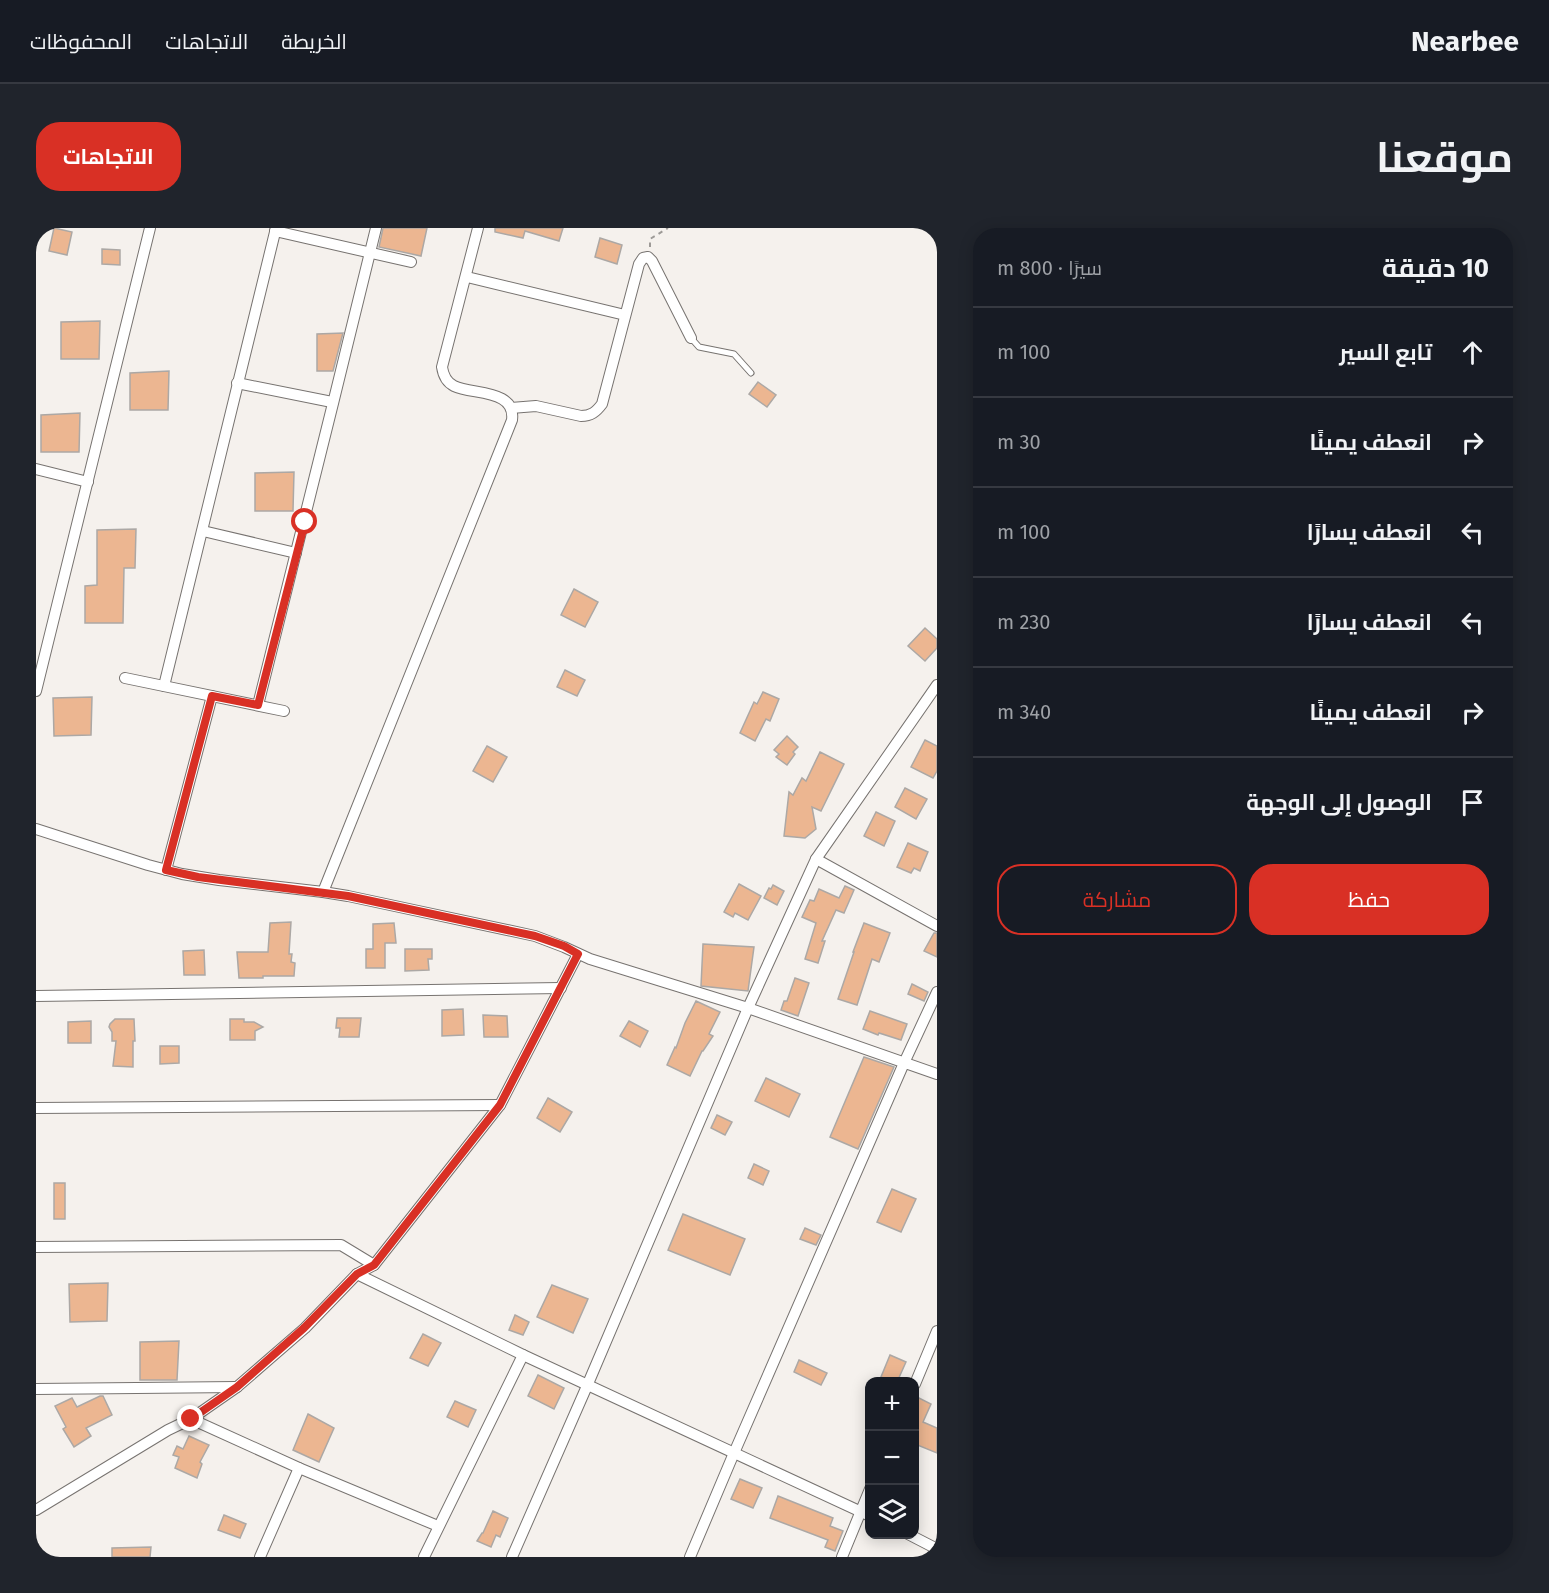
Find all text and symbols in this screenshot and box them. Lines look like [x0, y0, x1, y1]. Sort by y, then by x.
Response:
text: Nearbee [1411, 25, 1519, 58]
text: المحفوظات [30, 29, 132, 55]
text: الاتجاهات [165, 29, 248, 55]
text: الخريطة [281, 29, 347, 55]
button: الاتجاهات [36, 122, 181, 191]
text: موقعنا [1376, 133, 1513, 183]
text: 10 دقيقة [1382, 253, 1489, 284]
text: سيرًا · 800 m [997, 256, 1102, 280]
icon: ahead [1456, 336, 1489, 369]
text: تابع السير [1339, 339, 1432, 366]
text: 100 m [997, 340, 1050, 364]
icon: right [1456, 426, 1489, 459]
text: انعطف يمينًا [1310, 429, 1432, 456]
text: 30 m [997, 430, 1041, 454]
route start [291, 508, 317, 534]
icon: left [1456, 516, 1489, 549]
text: انعطف يسارًا [1307, 519, 1432, 546]
text: 100 m [997, 520, 1050, 544]
icon: left [1456, 606, 1489, 639]
text: انعطف يسارًا [1307, 609, 1432, 636]
text: 230 m [997, 610, 1050, 634]
icon: right [1456, 696, 1489, 729]
text: انعطف يمينًا [1310, 699, 1432, 726]
text: 340 m [997, 700, 1051, 724]
icon: arrive [1456, 786, 1489, 819]
text: الوصول إلى الوجهة [1246, 789, 1432, 816]
button: مشاركة [997, 864, 1237, 935]
button: حفظ [1249, 864, 1489, 935]
map controls [865, 1377, 919, 1539]
button: + [865, 1377, 919, 1431]
route end [177, 1405, 203, 1431]
button: − [865, 1431, 919, 1485]
button: layers [865, 1485, 919, 1539]

